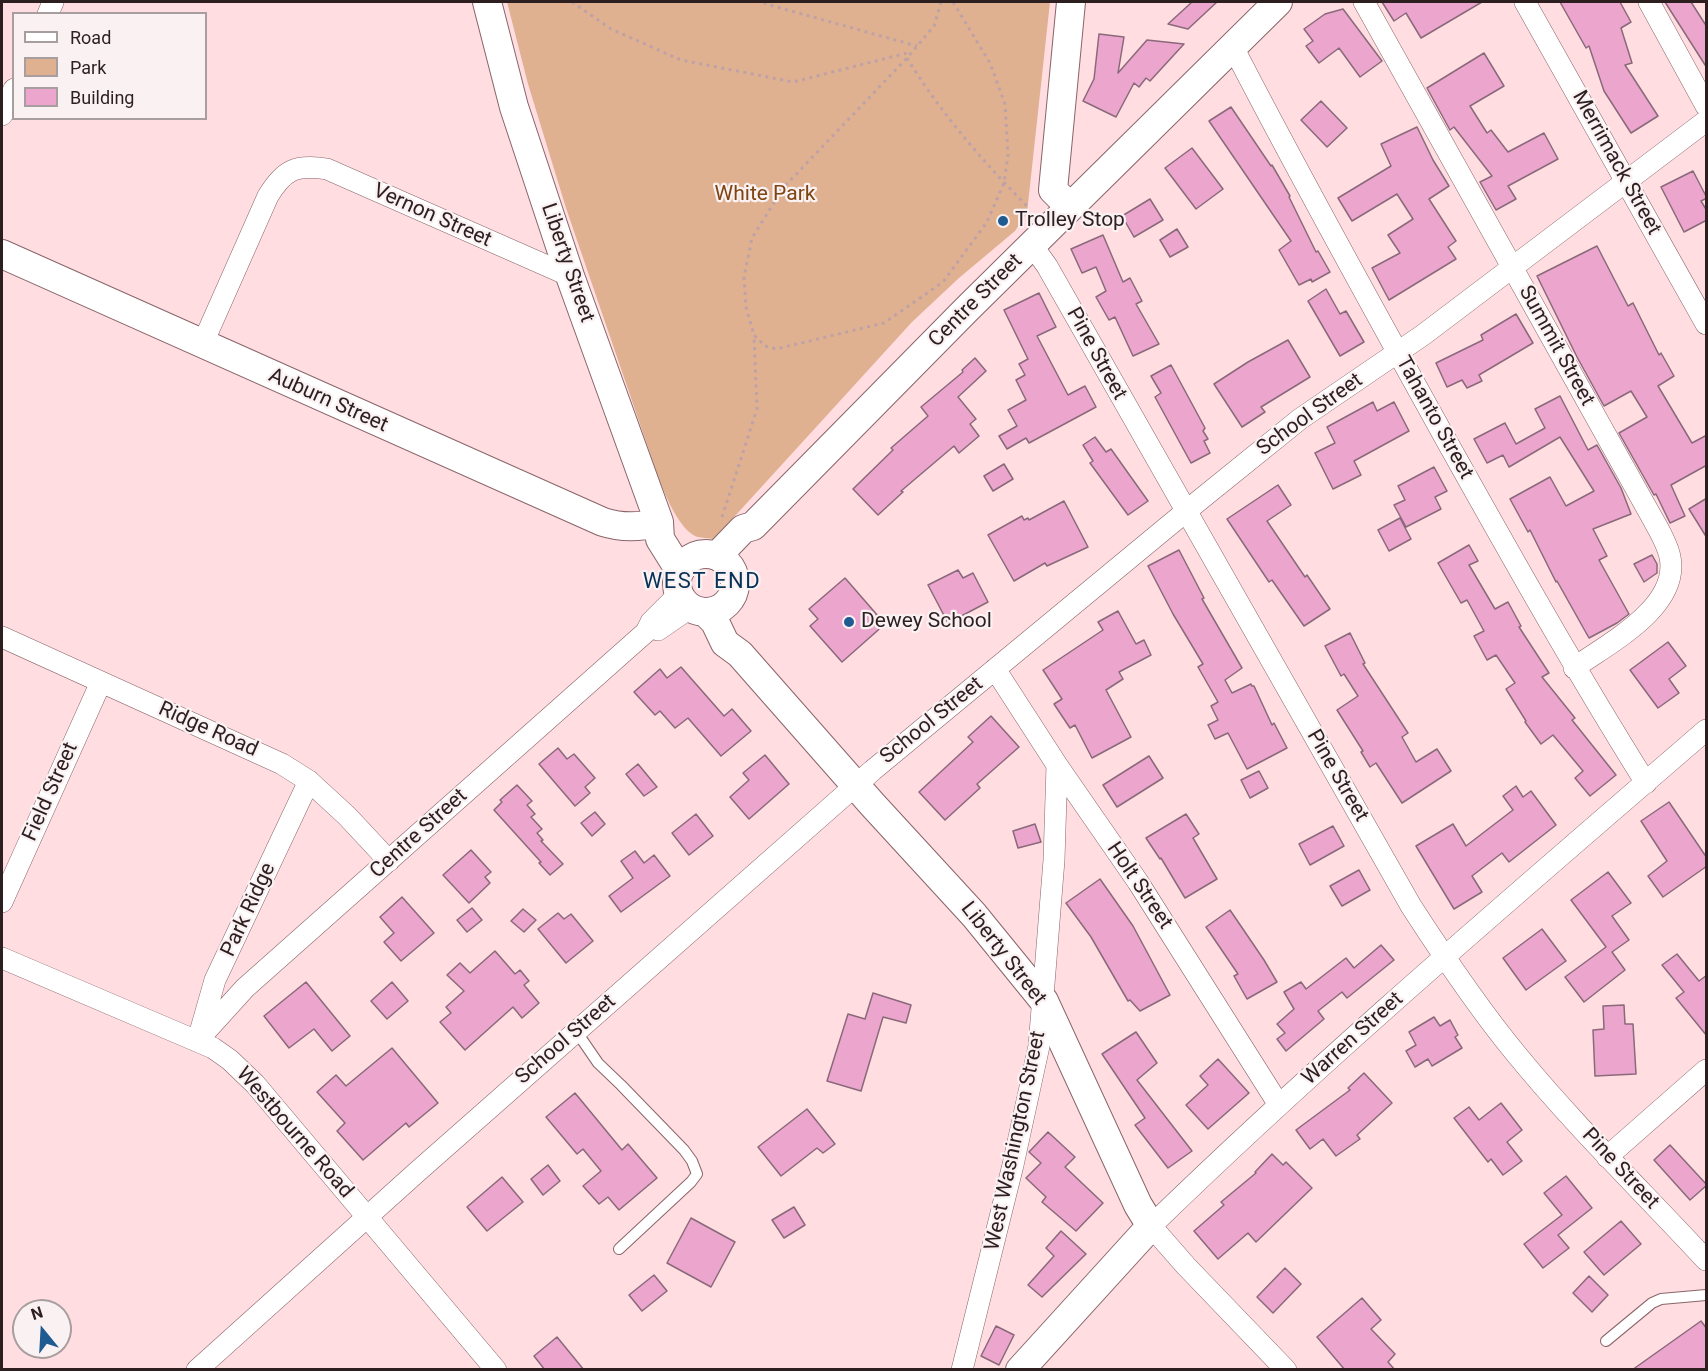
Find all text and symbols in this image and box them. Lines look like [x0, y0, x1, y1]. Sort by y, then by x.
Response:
legend [12, 12, 207, 120]
text: Road [70, 27, 111, 48]
text: Park [70, 57, 106, 78]
text: Building [70, 87, 134, 108]
street label: Merrimack Street [1566, 87, 1666, 239]
street label: Vernon Street [369, 179, 495, 253]
park label: White Park [715, 182, 815, 208]
street label: Liberty Street [535, 200, 599, 326]
place label: Trolley Stop [1015, 208, 1125, 234]
marker: Trolley Stop [996, 214, 1010, 228]
street label: Centre Street [924, 249, 1028, 353]
street label: Summit Street [1513, 282, 1599, 410]
street label: Pine Street [1060, 303, 1132, 405]
street label: Tahanto Street [1390, 352, 1478, 484]
street label: Auburn Street [264, 363, 392, 439]
street label: School Street [1252, 368, 1368, 462]
district label: WEST END [643, 569, 761, 595]
place label: Dewey School [861, 609, 992, 635]
marker: Dewey School [842, 615, 856, 629]
street label: School Street [876, 672, 988, 770]
street label: Ridge Road [154, 697, 262, 763]
street label: Pine Street [1301, 726, 1373, 826]
street label: Field Street [18, 739, 84, 845]
street label: Centre Street [365, 784, 473, 884]
street label: Holt Street [1101, 838, 1177, 934]
street label: Park Ridge [216, 859, 282, 961]
street label: Liberty Street [955, 897, 1051, 1011]
street label: Warren Street [1297, 987, 1409, 1091]
street label: School Street [511, 990, 621, 1090]
street label: West Washington Street [980, 1029, 1052, 1253]
street label: Westbourne Road [230, 1062, 358, 1204]
street label: Pine Street [1576, 1123, 1664, 1215]
north arrow [12, 1299, 72, 1359]
text: N [29, 1303, 45, 1324]

